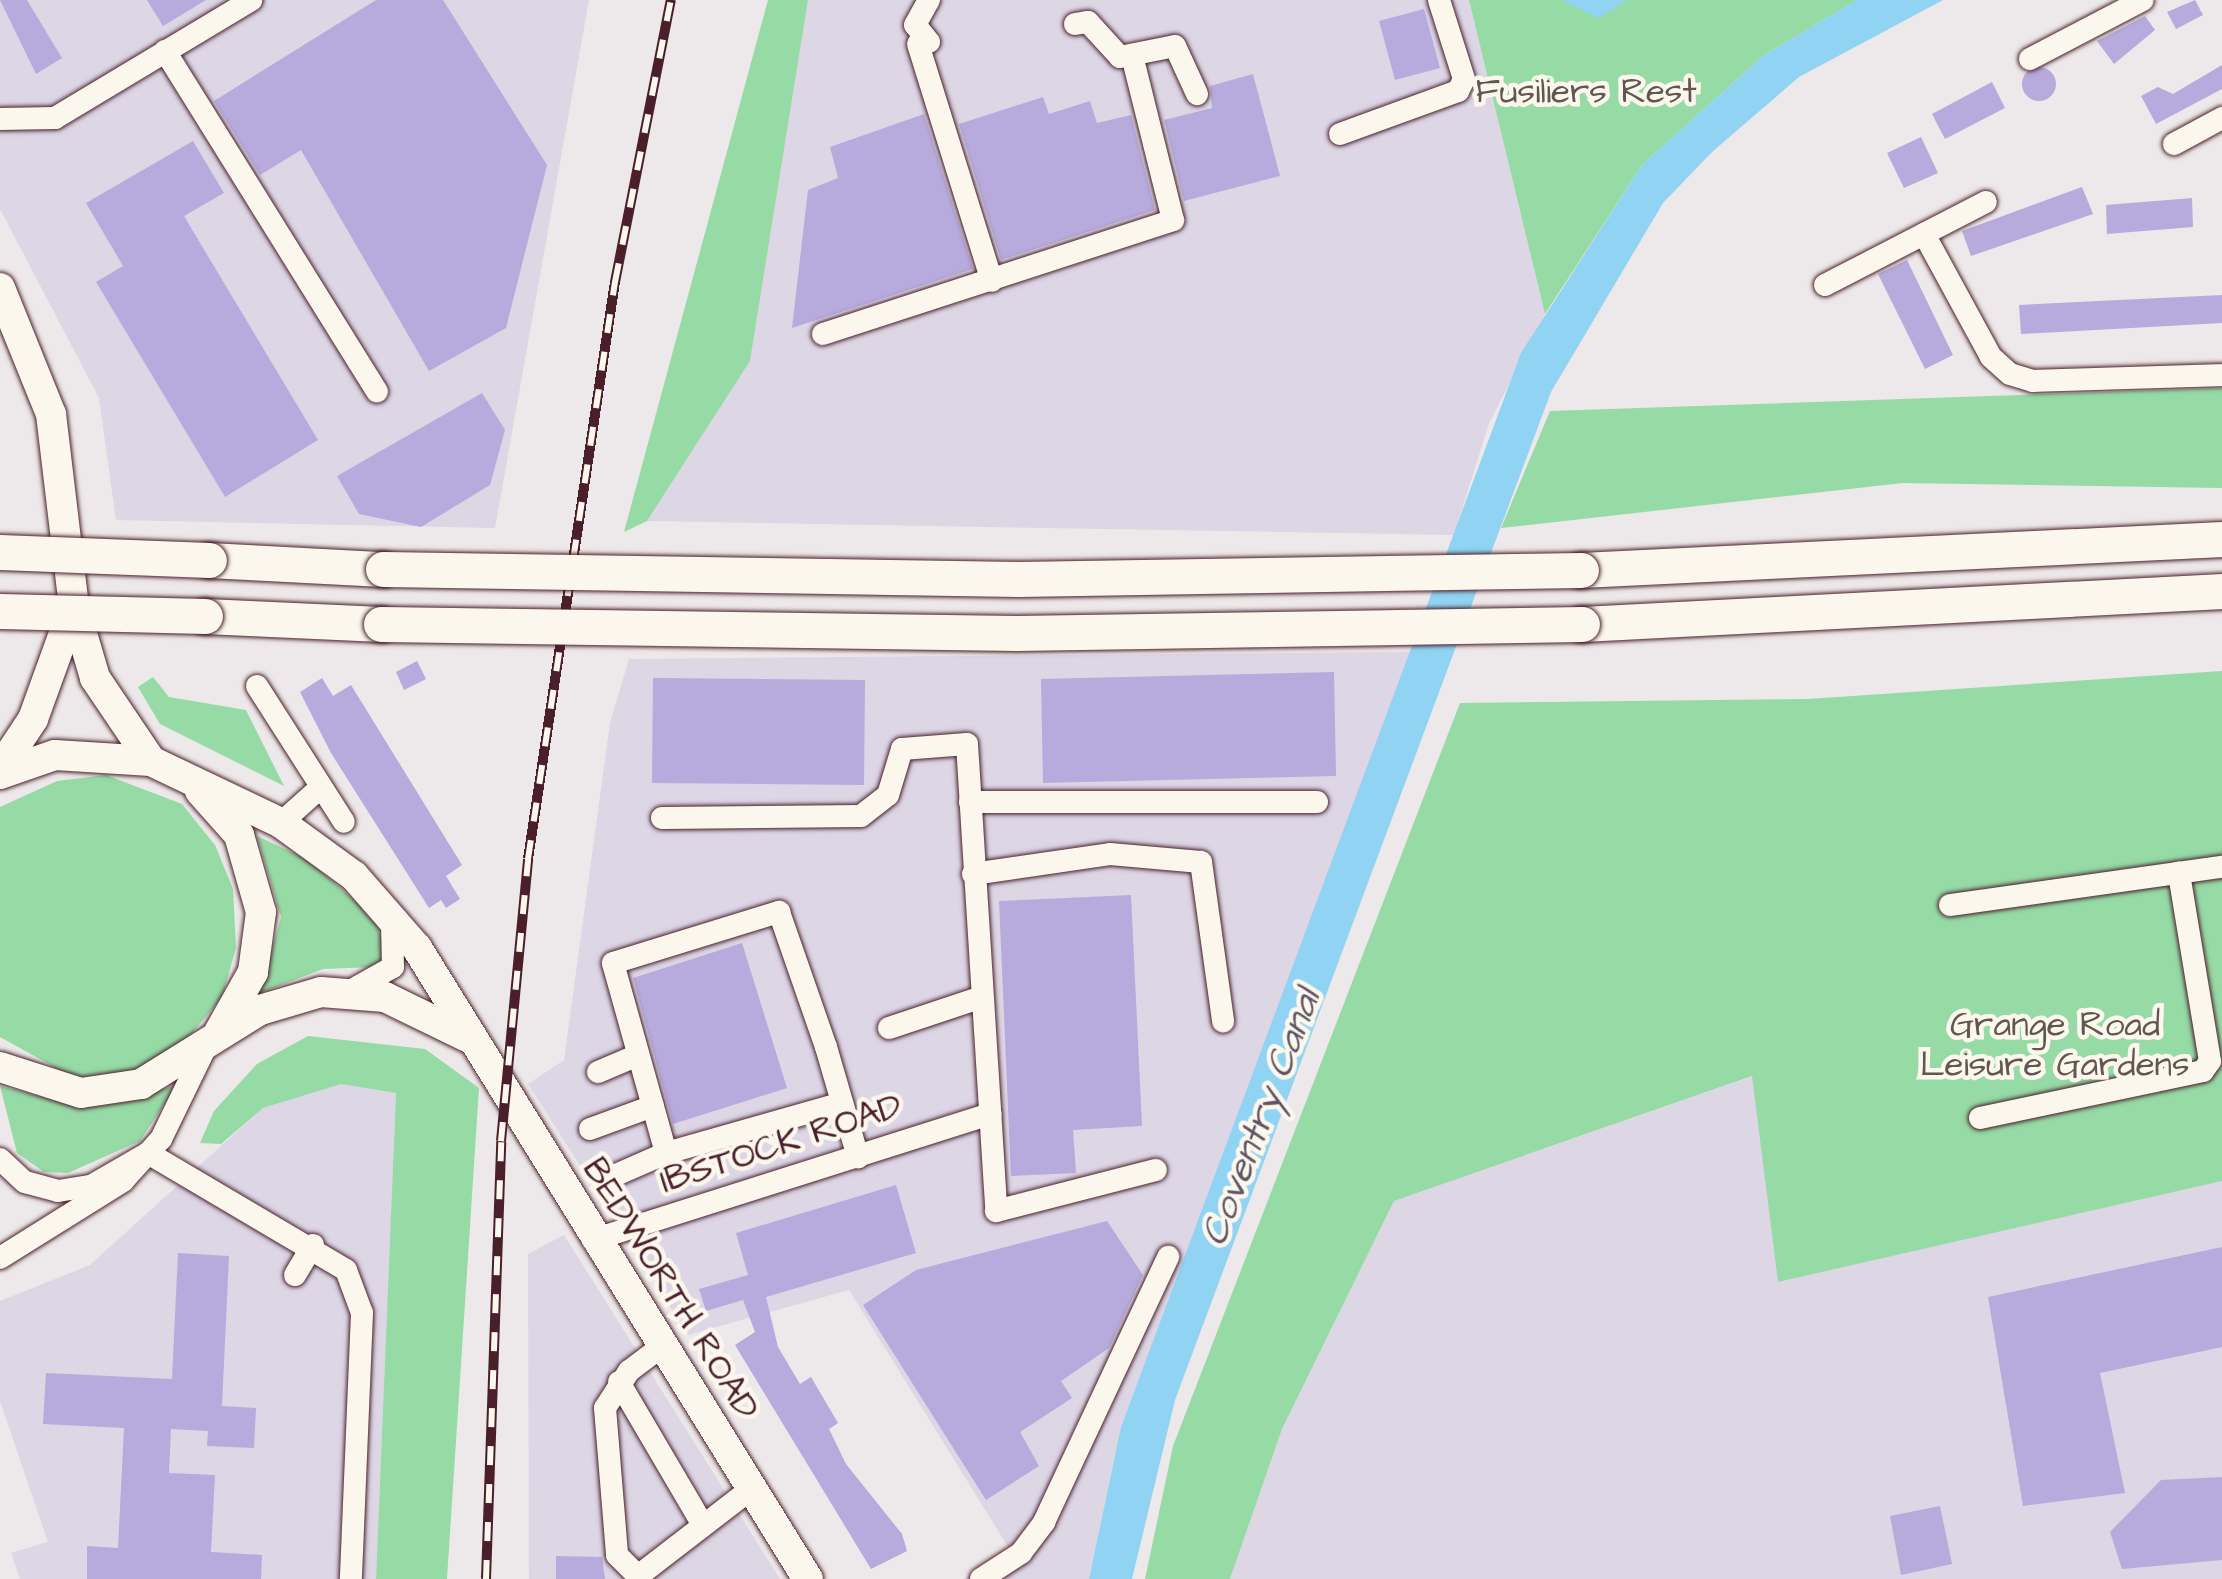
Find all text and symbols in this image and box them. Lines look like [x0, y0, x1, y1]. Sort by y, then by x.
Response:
park label: Fusiliers Rest [1475, 71, 1697, 113]
water label: Coventry Canal [1192, 984, 1332, 1252]
park label: Grange Road Leisure Gardens [1920, 1004, 2190, 1086]
street label: IBSTOCK ROAD [655, 1085, 907, 1203]
street label: BEDWORTH ROAD [573, 1151, 767, 1427]

